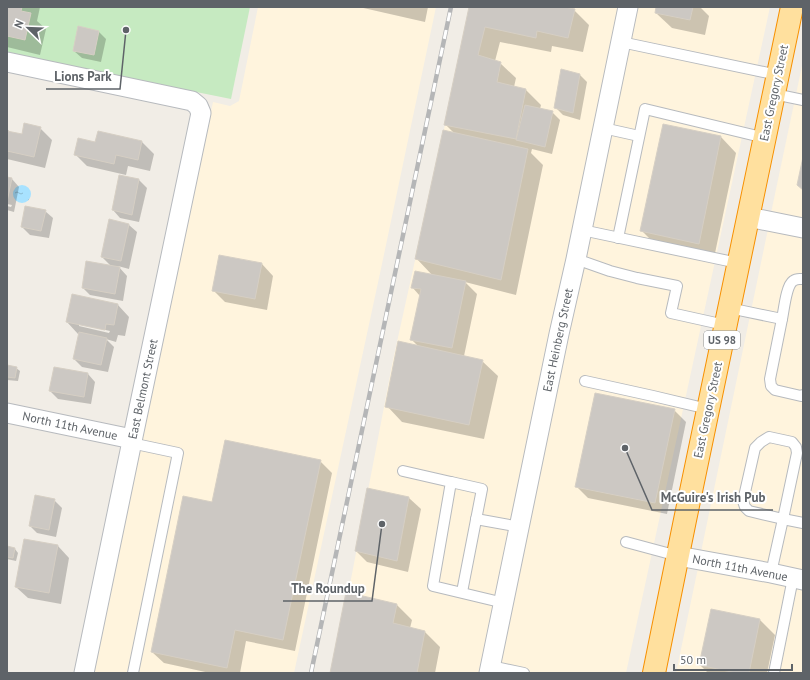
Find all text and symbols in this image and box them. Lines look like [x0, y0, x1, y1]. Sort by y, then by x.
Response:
north arrow [8, 8, 48, 48]
text: N [11, 18, 27, 30]
street label: East Gregory Street [756, 43, 791, 142]
callout: Lions Park [46, 64, 120, 89]
text: Lions Park [54, 68, 112, 85]
street label: East Heinberg Street [539, 287, 576, 393]
road number: US 98 [704, 331, 740, 349]
street label: East Belmont Street [125, 337, 160, 440]
street label: East Gregory Street [690, 360, 725, 459]
street label: North 11th Avenue [21, 408, 119, 443]
callout: McGuire's Irish Pub [652, 485, 773, 510]
text: McGuire's Irish Pub [661, 489, 765, 506]
street label: North 11th Avenue [691, 551, 789, 584]
callout: The Roundup [283, 576, 372, 601]
text: The Roundup [291, 580, 365, 597]
scale bar [674, 646, 792, 672]
text: 50 m [680, 652, 706, 667]

